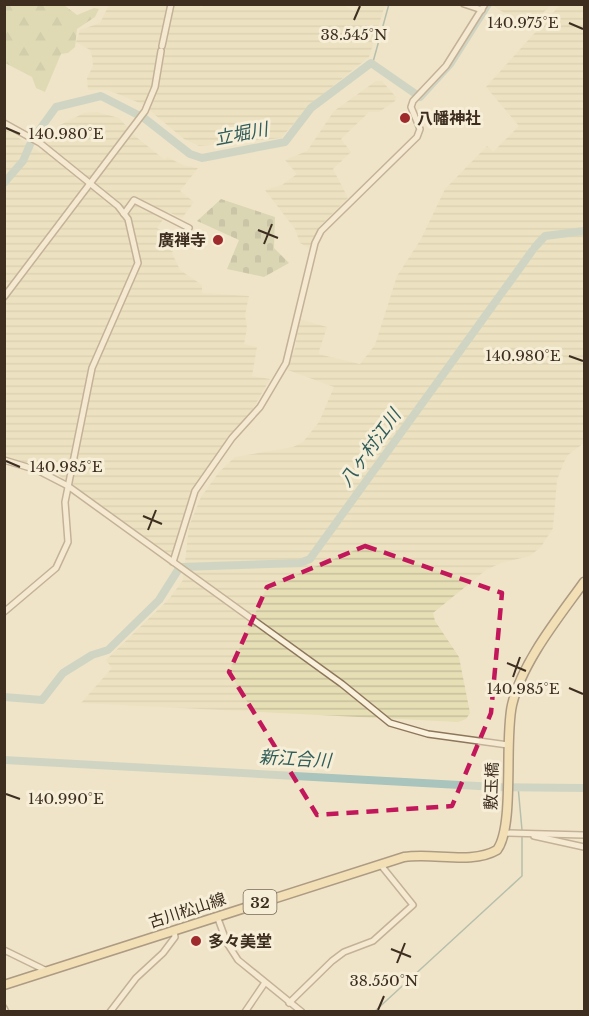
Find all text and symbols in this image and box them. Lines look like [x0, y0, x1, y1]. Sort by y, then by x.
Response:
text: 140.975°E [487, 13, 559, 32]
text: 38.545°N [321, 25, 387, 44]
place label: 八幡神社 [417, 108, 481, 128]
marker: 八幡神社 [398, 111, 412, 125]
water label: 立堀川 [212, 118, 272, 150]
text: 140.980°E [28, 124, 104, 143]
place label: 廣禅寺 [158, 230, 206, 250]
marker: 廣禅寺 [211, 233, 225, 247]
text: 140.980°E [485, 346, 561, 365]
water label: 八ヶ村江川 [335, 404, 407, 491]
text: 140.985°E [29, 457, 103, 476]
text: 140.985°E [486, 679, 560, 698]
water label: 新江合川 [258, 746, 334, 772]
street label: 敷玉橋 [480, 762, 502, 810]
text: 140.990°E [28, 789, 104, 808]
street label: 古川松山線 [146, 888, 228, 932]
road number: 32 [244, 890, 276, 914]
place label: 多々美堂 [208, 931, 272, 951]
marker: 多々美堂 [189, 934, 203, 948]
text: 38.550°N [350, 971, 418, 990]

